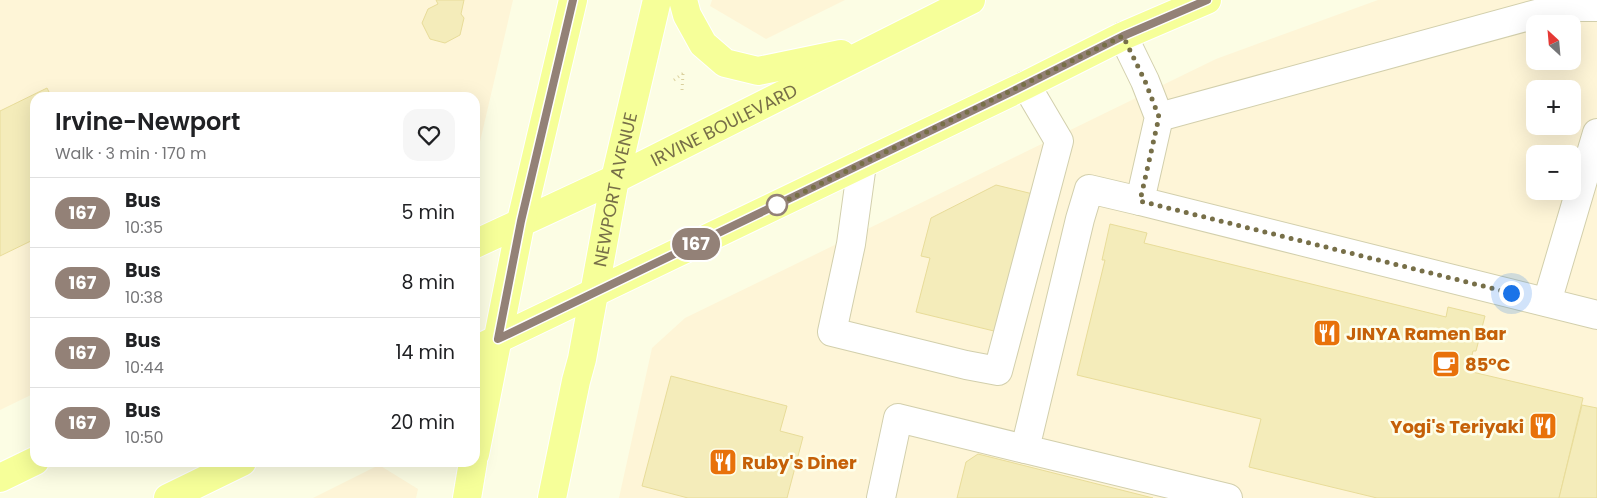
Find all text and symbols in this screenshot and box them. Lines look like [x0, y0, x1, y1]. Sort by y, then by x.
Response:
north arrow [1526, 15, 1581, 70]
map controls [1526, 15, 1581, 200]
street label: IRVINE BOULEVARD [646, 77, 801, 172]
button: + [1526, 80, 1581, 135]
text: Irvine-Newport [55, 105, 240, 138]
button: heart [403, 109, 455, 161]
street label: NEWPORT AVENUE [587, 110, 643, 269]
text: Walk · 3 min · 170 m [55, 142, 207, 165]
button: − [1526, 145, 1581, 200]
text: Bus [125, 187, 161, 214]
unlabelled marker [766, 194, 788, 216]
text: 5 min [402, 199, 455, 226]
text: 167 [69, 200, 96, 225]
text: 10:35 [125, 216, 163, 239]
line badge: 167 [667, 228, 725, 260]
text: 167 [682, 231, 710, 256]
text: Bus [125, 257, 161, 284]
text: 8 min [402, 269, 455, 296]
text: 167 [69, 270, 96, 295]
your location [1499, 281, 1524, 306]
text: 10:38 [125, 286, 163, 309]
restaurant icon: JINYA Ramen Bar [1312, 318, 1342, 348]
place label: JINYA Ramen Bar [1346, 321, 1507, 346]
text: Bus [125, 327, 161, 354]
text: 14 min [395, 339, 455, 366]
text: 167 [69, 340, 96, 365]
cafe icon: 85°C [1431, 349, 1461, 379]
place label: 85°C [1465, 352, 1510, 377]
text: 10:44 [125, 356, 164, 379]
text: Bus [125, 397, 161, 424]
text: 20 min [391, 409, 455, 436]
text: 167 [69, 410, 96, 435]
restaurant icon: Yogi's Teriyaki [1528, 411, 1558, 441]
place label: Yogi's Teriyaki [1390, 414, 1524, 439]
text: 10:50 [125, 426, 164, 449]
restaurant icon: Ruby's Diner [708, 447, 738, 477]
place label: Ruby's Diner [742, 450, 857, 475]

